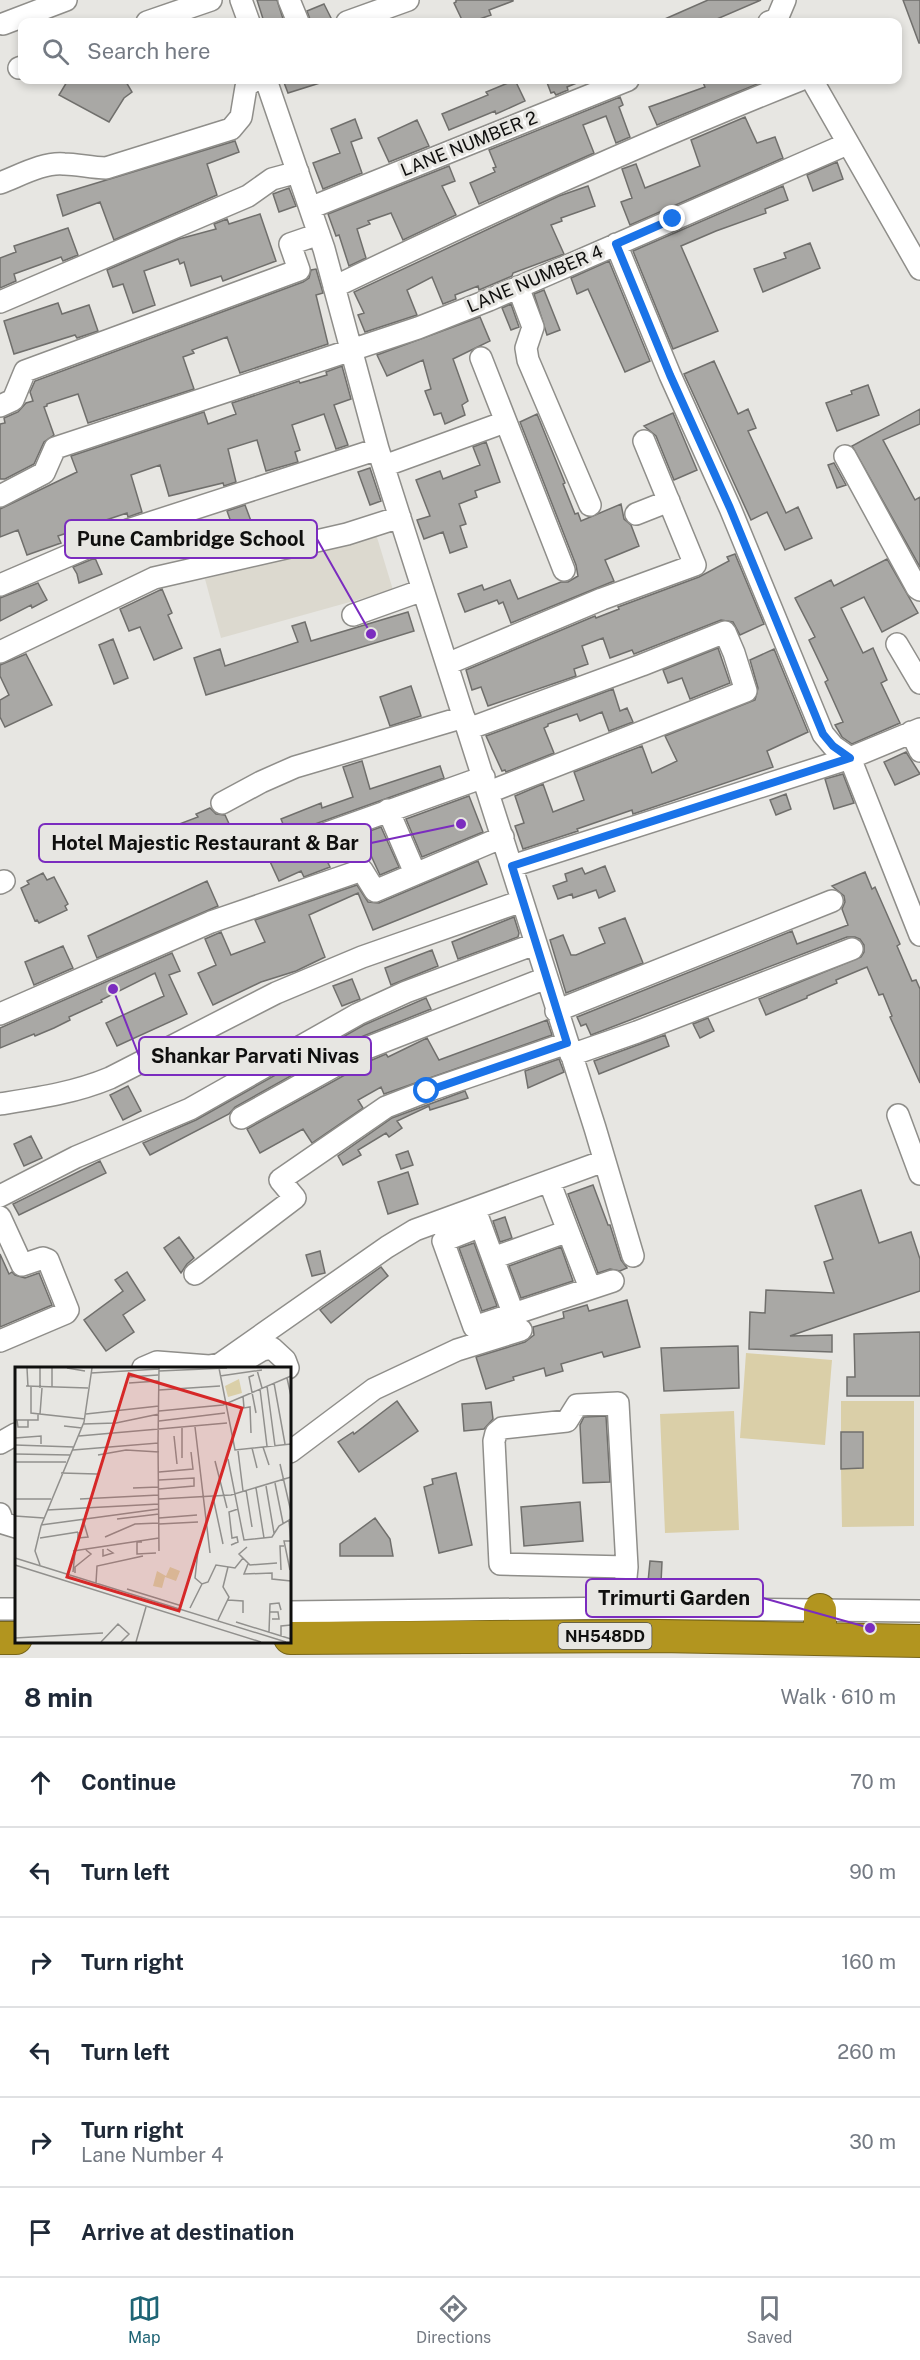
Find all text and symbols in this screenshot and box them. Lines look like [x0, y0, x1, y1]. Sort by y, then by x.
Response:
search box [18, 18, 902, 84]
icon: search [39, 35, 72, 68]
text: Search here [87, 38, 211, 64]
street label: LANE NUMBER 2 [397, 107, 540, 180]
route end [659, 205, 685, 231]
street label: LANE NUMBER 4 [464, 240, 606, 317]
callout: Pune Cambridge School [65, 520, 317, 558]
text: Pune Cambridge School [77, 527, 305, 551]
callout: Hotel Majestic Restaurant & Bar [39, 824, 371, 862]
text: Hotel Majestic Restaurant & Bar [51, 831, 359, 855]
callout: Shankar Parvati Nivas [139, 1037, 371, 1075]
text: Shankar Parvati Nivas [151, 1044, 359, 1068]
route start [413, 1077, 439, 1103]
inset map [15, 1367, 291, 1643]
callout: Trimurti Garden [586, 1579, 763, 1617]
text: Trimurti Garden [598, 1586, 750, 1610]
road number: NH548DD [558, 1623, 652, 1649]
text: 8 min [24, 1682, 93, 1713]
text: Walk · 610 m [780, 1685, 896, 1709]
icon: ahead [24, 1766, 57, 1799]
text: Continue [81, 1769, 176, 1795]
text: 70 m [850, 1770, 896, 1794]
icon: left [24, 1856, 57, 1889]
text: Turn left [81, 1859, 170, 1885]
text: 90 m [849, 1860, 896, 1884]
icon: right [24, 1946, 57, 1979]
text: Turn right [81, 1949, 184, 1975]
text: 160 m [841, 1950, 896, 1974]
icon: left [24, 2036, 57, 2069]
text: Turn left [81, 2039, 170, 2065]
text: 260 m [837, 2040, 896, 2064]
text: Turn right [81, 2117, 184, 2143]
icon: right [24, 2126, 57, 2159]
text: 30 m [849, 2130, 896, 2154]
text: Lane Number 4 [81, 2143, 224, 2167]
icon: arrive [24, 2216, 57, 2249]
text: Arrive at destination [81, 2219, 294, 2245]
tab: Map [128, 2292, 161, 2347]
tab: Directions [416, 2292, 491, 2347]
tab: Saved [747, 2292, 792, 2347]

